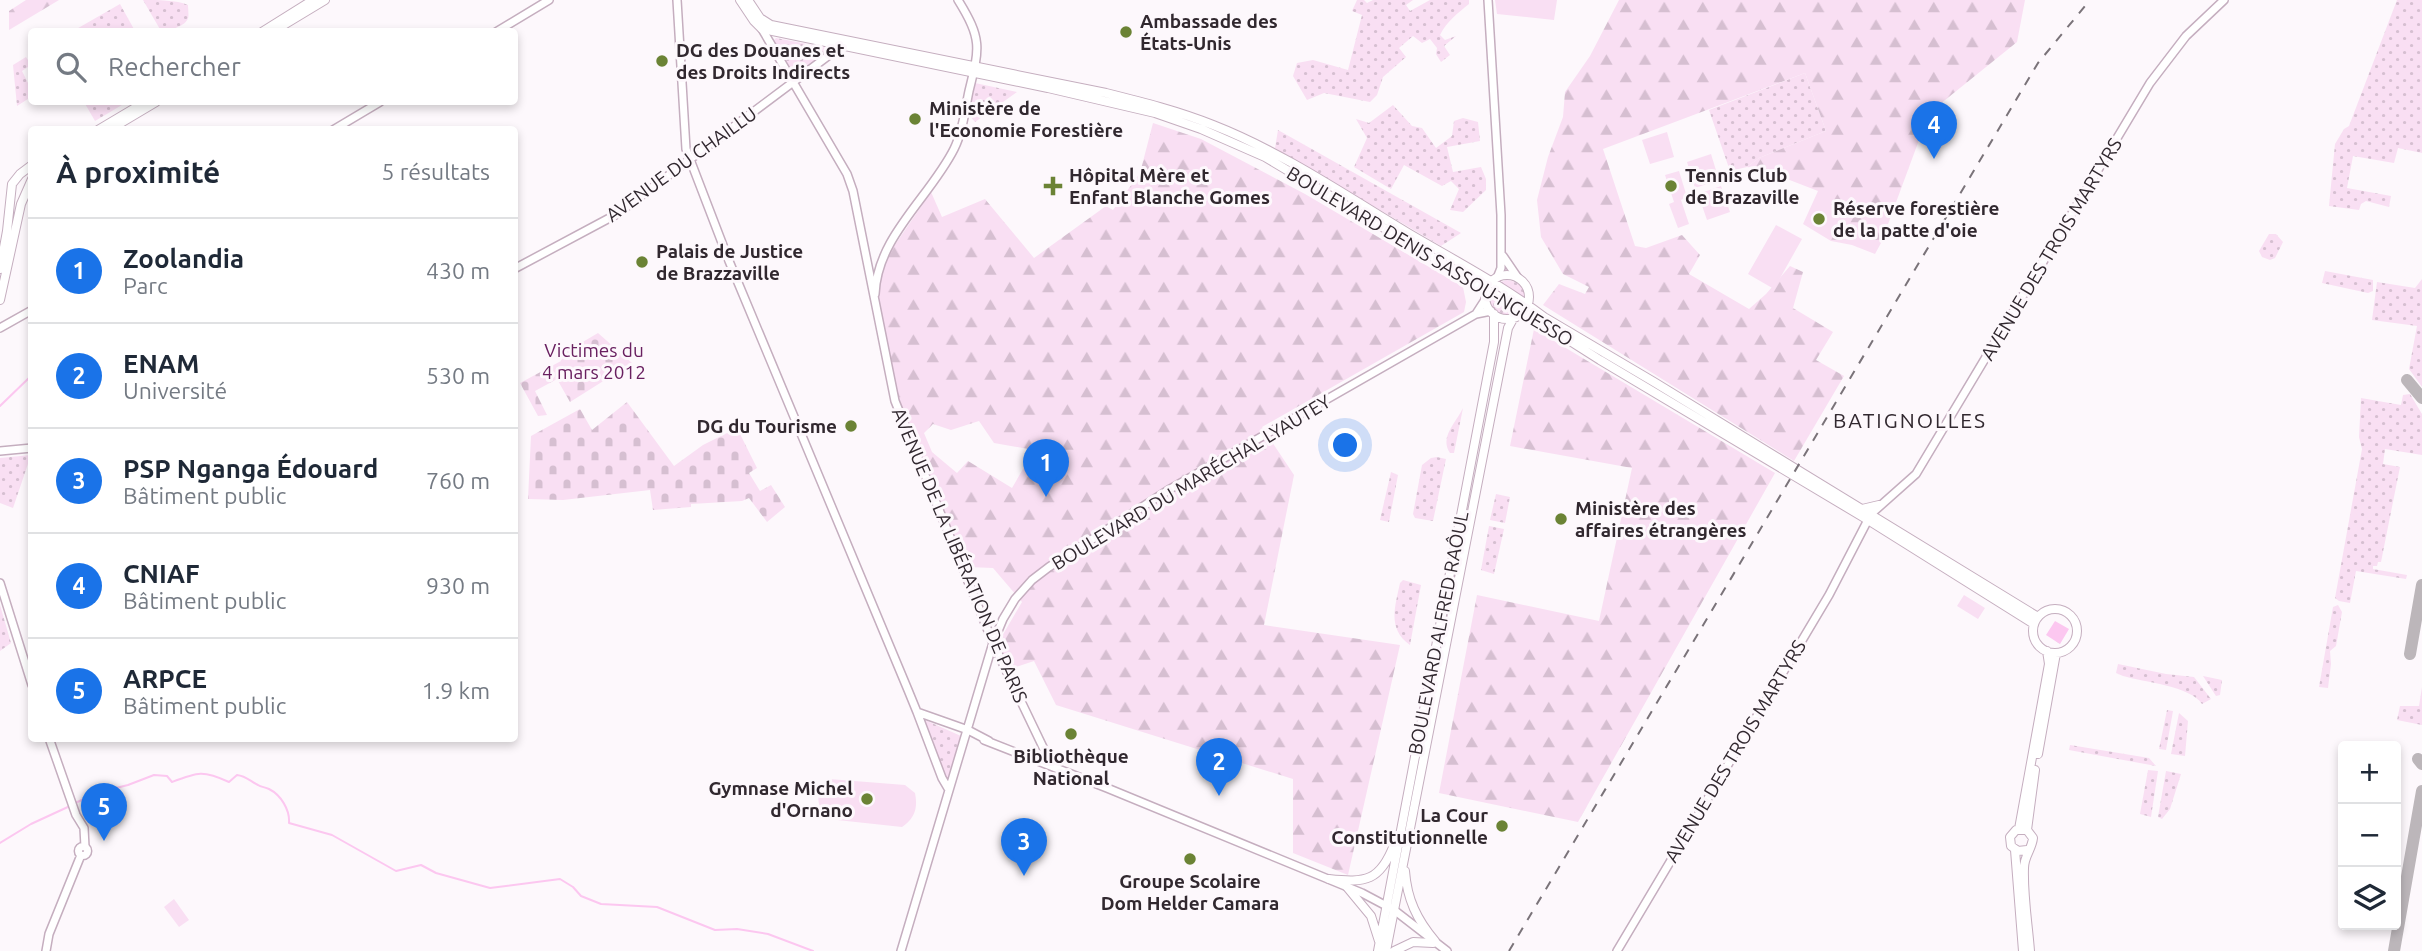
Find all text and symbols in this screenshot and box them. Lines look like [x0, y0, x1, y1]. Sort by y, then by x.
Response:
place label: Ambassade des États-Unis [1140, 10, 1278, 54]
marker: Ambassade des États-Unis [1118, 24, 1134, 40]
search box [28, 28, 518, 105]
place label: DG des Douanes et des Droits Indirects [676, 39, 850, 83]
icon: search [52, 48, 90, 86]
text: Rechercher [108, 52, 241, 81]
marker: DG des Douanes et des Droits Indirects [654, 53, 670, 69]
place label: Ministère de l'Economie Forestière [929, 97, 1123, 141]
pin: 4 [1911, 101, 1957, 159]
street label: AVENUE DU CHAILLU [601, 102, 761, 226]
marker: Ministère de l'Economie Forestière [907, 111, 923, 127]
street label: AVENUE DES TROIS MARTYRS [1976, 134, 2126, 364]
text: À proximité [56, 155, 220, 189]
text: 5 résultats [381, 159, 490, 184]
street label: BOULEVARD DENIS SASSOU-NGUESSO [1283, 162, 1577, 350]
place label: Hôpital Mère et Enfant Blanche Gomes [1069, 164, 1270, 208]
place label: Tennis Club de Brazaville [1685, 164, 1800, 208]
marker: Hôpital Mère et Enfant Blanche Gomes [1043, 176, 1063, 196]
marker: Tennis Club de Brazaville [1663, 178, 1679, 194]
place label: Réserve forestière de la patte d'oie [1833, 197, 2000, 241]
marker: Réserve forestière de la patte d'oie [1811, 211, 1827, 227]
place label: Palais de Justice de Brazzaville [656, 240, 803, 284]
text: Zoolandia [123, 244, 244, 273]
marker: Palais de Justice de Brazzaville [634, 254, 650, 270]
text: 1 [73, 258, 85, 283]
text: 430 m [426, 258, 490, 283]
text: Parc [123, 273, 168, 298]
park label: Victimes du 4 mars 2012 [542, 339, 646, 383]
text: ENAM [123, 349, 199, 378]
text: 2 [73, 363, 85, 388]
text: 530 m [426, 363, 490, 388]
text: Université [123, 378, 227, 403]
street label: BOULEVARD DU MARÉCHAL LYAUTEY [1048, 390, 1334, 574]
street label: AVENUE DE LA LIBÉRATION DE PARIS [888, 404, 1032, 706]
district label: BATIGNOLLES [1833, 408, 1987, 432]
place label: DG du Tourisme [696, 415, 837, 437]
marker: DG du Tourisme [843, 418, 859, 434]
your location [1328, 428, 1362, 462]
pin: 1 [1023, 439, 1069, 497]
text: PSP Nganga Édouard [123, 454, 378, 483]
text: 3 [73, 468, 85, 493]
text: 760 m [426, 468, 490, 493]
text: Bâtiment public [123, 483, 286, 508]
place label: Ministère des affaires étrangères [1575, 497, 1746, 541]
street label: BOULEVARD ALFRED RAÔUL [1404, 509, 1472, 757]
marker: Ministère des affaires étrangères [1553, 511, 1569, 527]
text: CNIAF [123, 559, 200, 588]
text: 4 [73, 573, 85, 598]
text: 930 m [426, 573, 490, 598]
text: Bâtiment public [123, 588, 286, 613]
street label: AVENUE DES TROIS MARTYRS [1660, 636, 1810, 866]
text: ARPCE [123, 664, 207, 693]
text: 5 [73, 678, 85, 703]
text: 1.9 km [422, 678, 490, 703]
text: Bâtiment public [123, 693, 286, 718]
marker: Bibliothèque National [1063, 726, 1079, 742]
pin: 2 [1196, 738, 1242, 796]
map controls [2338, 741, 2401, 930]
button: + [2338, 741, 2401, 804]
place label: Bibliothèque National [1013, 745, 1129, 789]
place label: Gymnase Michel d'Ornano [708, 777, 853, 821]
pin: 5 [81, 783, 127, 841]
marker: Gymnase Michel d'Ornano [859, 791, 875, 807]
place label: La Cour Constitutionnelle [1331, 804, 1488, 848]
button: − [2338, 804, 2401, 867]
pin: 3 [1001, 818, 1047, 876]
marker: La Cour Constitutionnelle [1494, 818, 1510, 834]
marker: Groupe Scolaire Dom Helder Camara [1182, 851, 1198, 867]
button: layers [2338, 867, 2401, 930]
place label: Groupe Scolaire Dom Helder Camara [1101, 870, 1279, 914]

